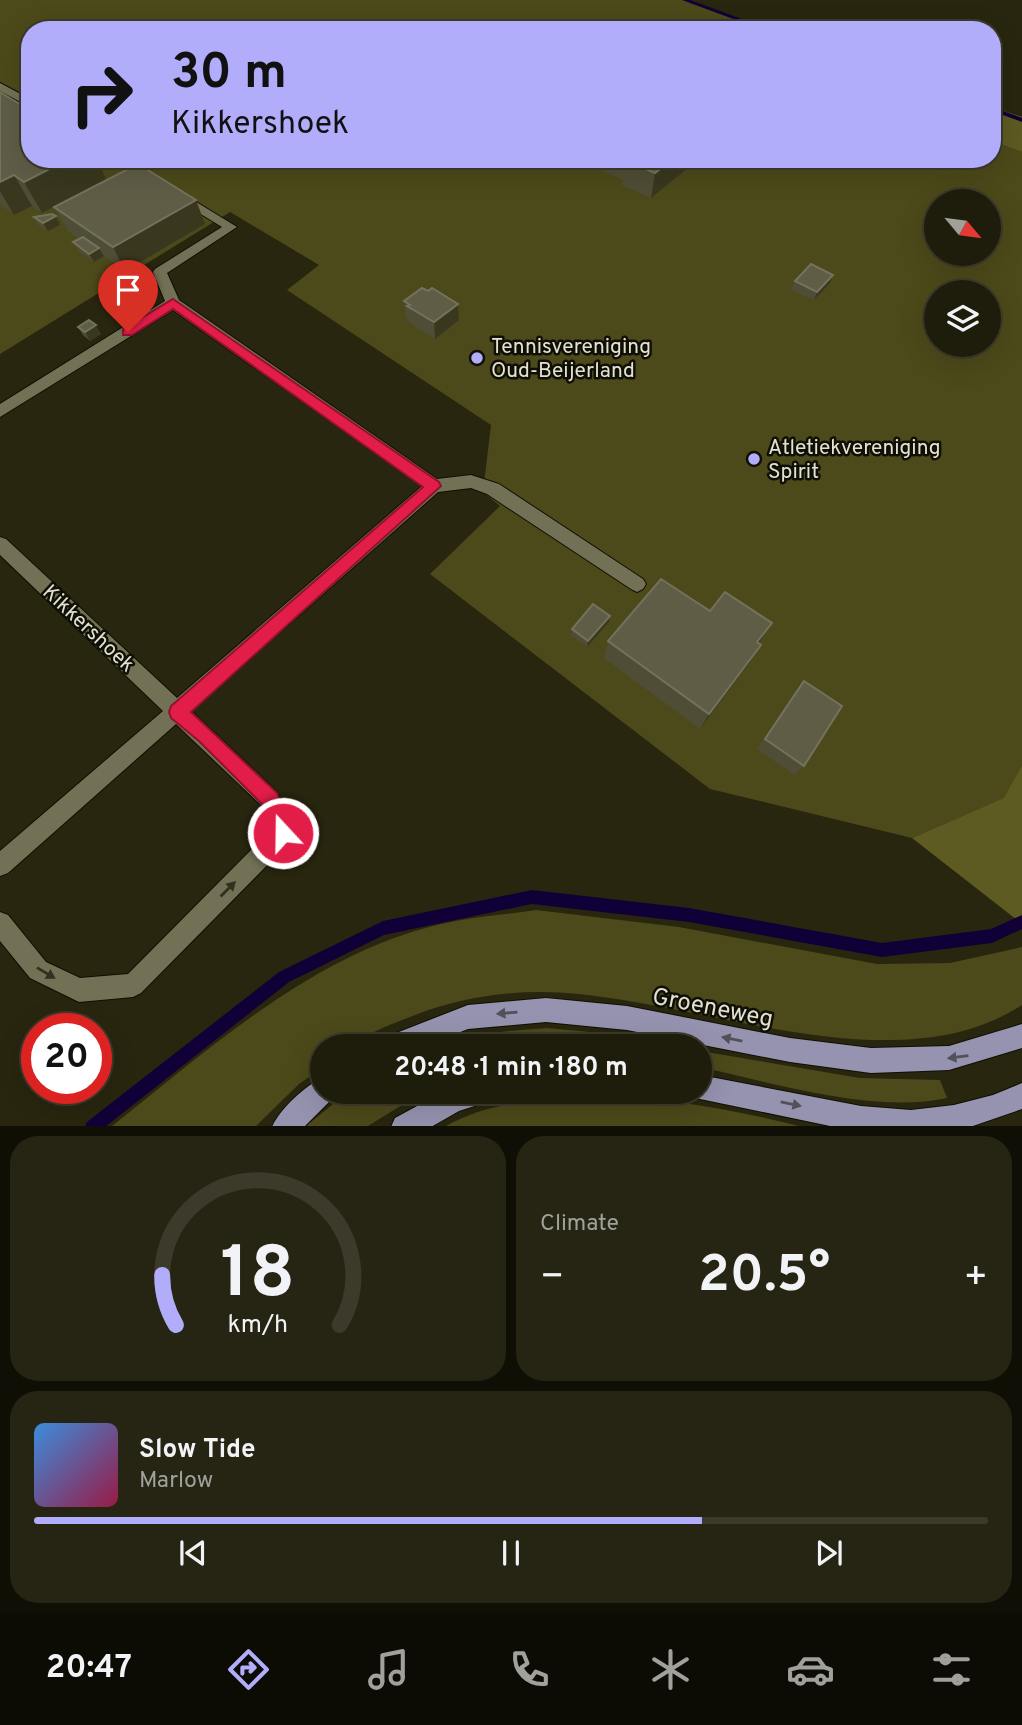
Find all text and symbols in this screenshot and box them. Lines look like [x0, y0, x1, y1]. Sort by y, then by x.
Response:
text: 30 m [171, 44, 287, 106]
icon: right [56, 49, 147, 140]
text: Kikkershoek [171, 105, 349, 145]
north arrow [924, 189, 1001, 266]
map controls [924, 189, 1001, 357]
pin [98, 260, 158, 332]
icon: arrive [109, 271, 147, 309]
button: layers [924, 280, 1001, 357]
place label: Tennisvereniging Oud-Beijerland [491, 334, 651, 385]
marker: Tennisvereniging Oud-Beijerland [469, 350, 485, 366]
place label: Atletiekvereniging Spirit [768, 435, 941, 486]
marker: Atletiekvereniging Spirit [746, 451, 762, 467]
street label: Kikkershoek [36, 579, 140, 679]
position arrow [246, 796, 320, 870]
one-way arrow [219, 881, 236, 897]
one-way arrow [36, 966, 55, 979]
street label: Groeneweg [650, 983, 776, 1035]
one-way arrow [496, 1008, 518, 1019]
speed limit sign: 20 [21, 1013, 112, 1104]
one-way arrow [721, 1033, 743, 1044]
text: 20:48 · 1 min · 180 m [394, 1052, 628, 1085]
one-way arrow [947, 1052, 969, 1063]
one-way arrow [780, 1099, 802, 1110]
text: Climate [540, 1210, 619, 1239]
text: 18 [221, 1231, 295, 1323]
text: 20.5° [698, 1244, 830, 1310]
text: − [540, 1254, 565, 1303]
text: + [963, 1254, 988, 1303]
text: km/h [228, 1309, 288, 1341]
text: Slow Tide [139, 1434, 256, 1467]
text: Marlow [139, 1467, 213, 1496]
icon: previous [174, 1534, 212, 1572]
icon: pause [492, 1534, 530, 1572]
icon: next [810, 1534, 848, 1572]
icon: directions [224, 1645, 273, 1694]
icon: music [364, 1645, 413, 1694]
icon: phone [505, 1645, 554, 1694]
icon: climate [646, 1645, 695, 1694]
icon: car [786, 1645, 835, 1694]
icon: filters [927, 1645, 976, 1694]
text: 20:47 [46, 1649, 132, 1689]

